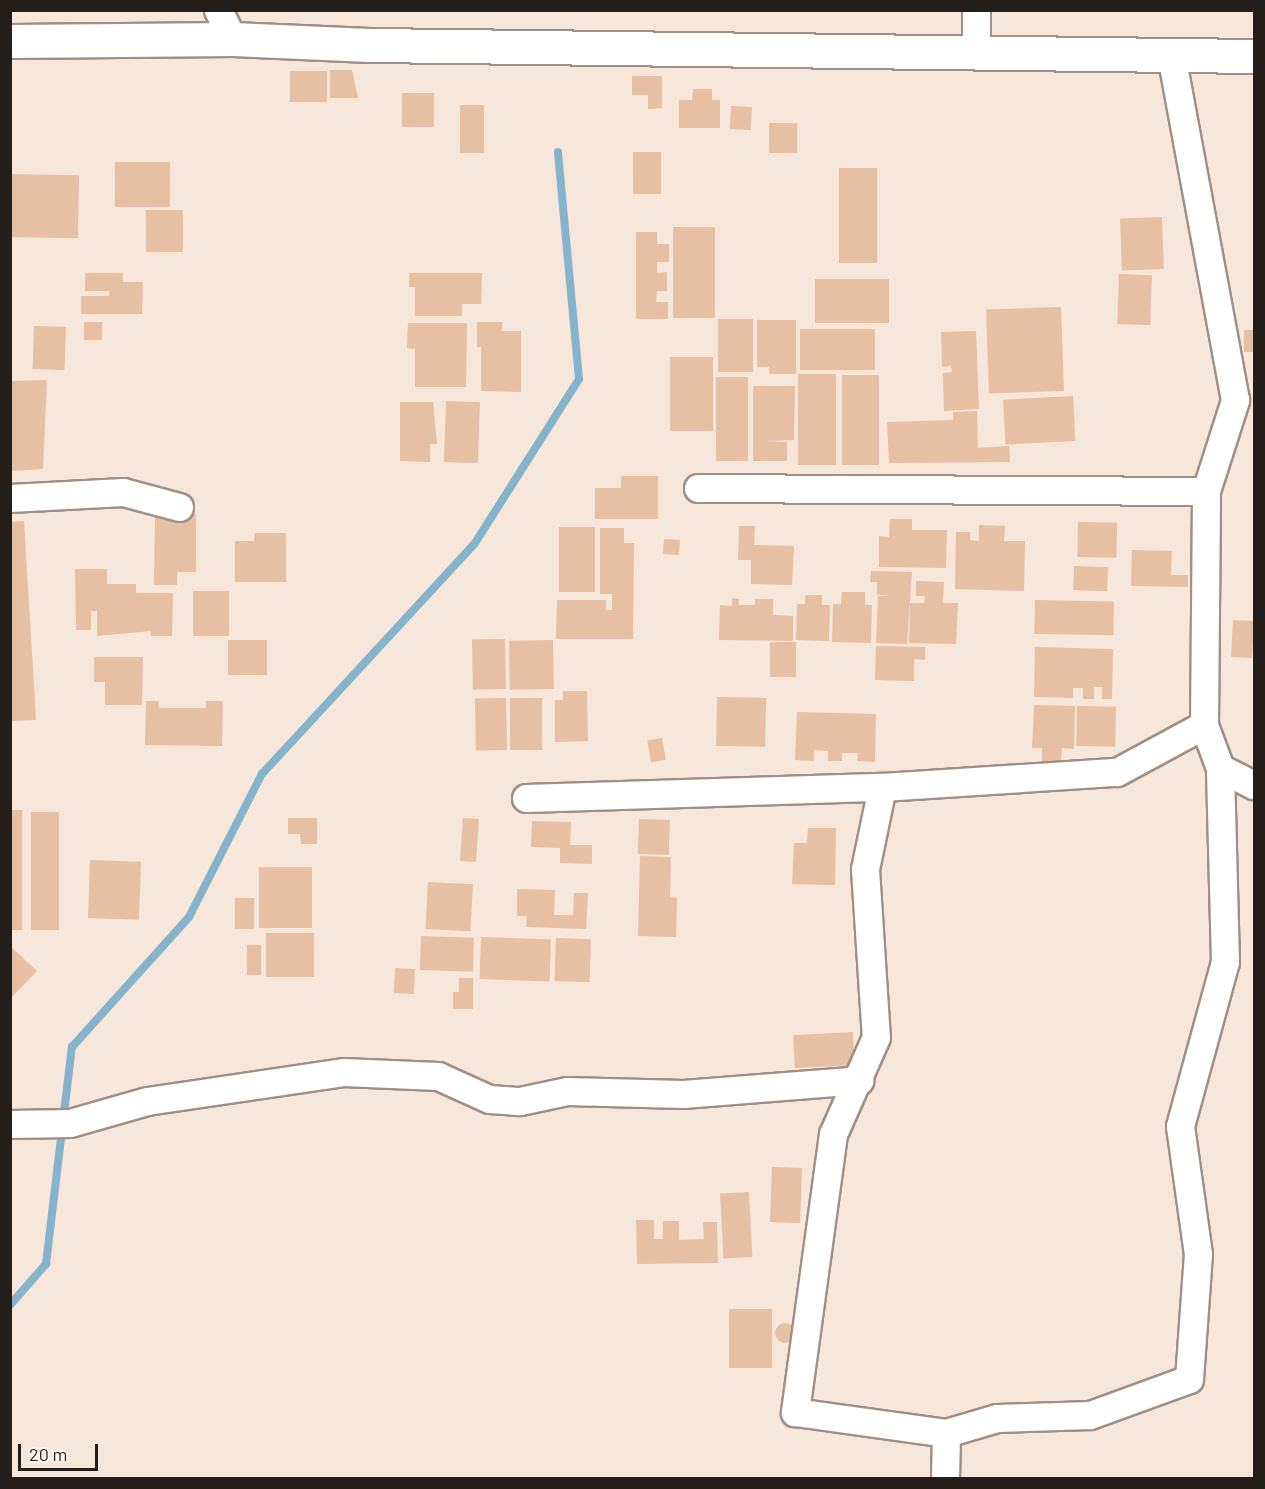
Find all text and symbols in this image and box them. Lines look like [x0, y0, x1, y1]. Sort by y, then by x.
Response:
scale bar [21, 1432, 100, 1470]
text: 20 m [29, 1443, 67, 1465]

